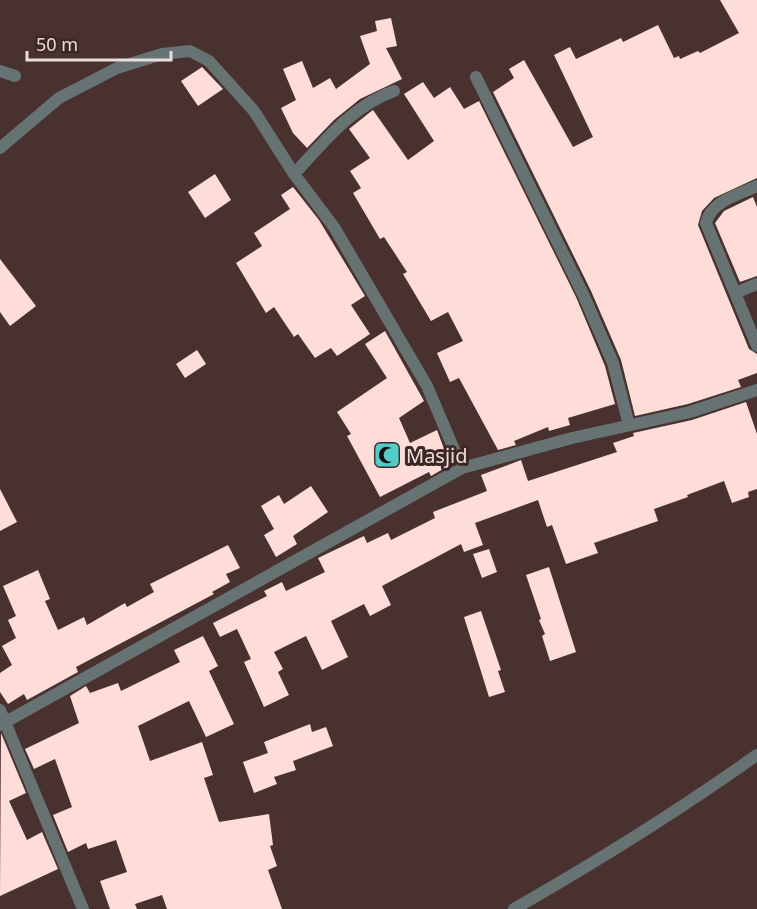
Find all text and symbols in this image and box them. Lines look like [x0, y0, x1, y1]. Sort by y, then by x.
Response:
scale bar [27, 24, 171, 62]
text: 50 m [36, 32, 78, 56]
mosque icon: Masjid [372, 440, 402, 470]
place label: Masjid [406, 442, 468, 469]

